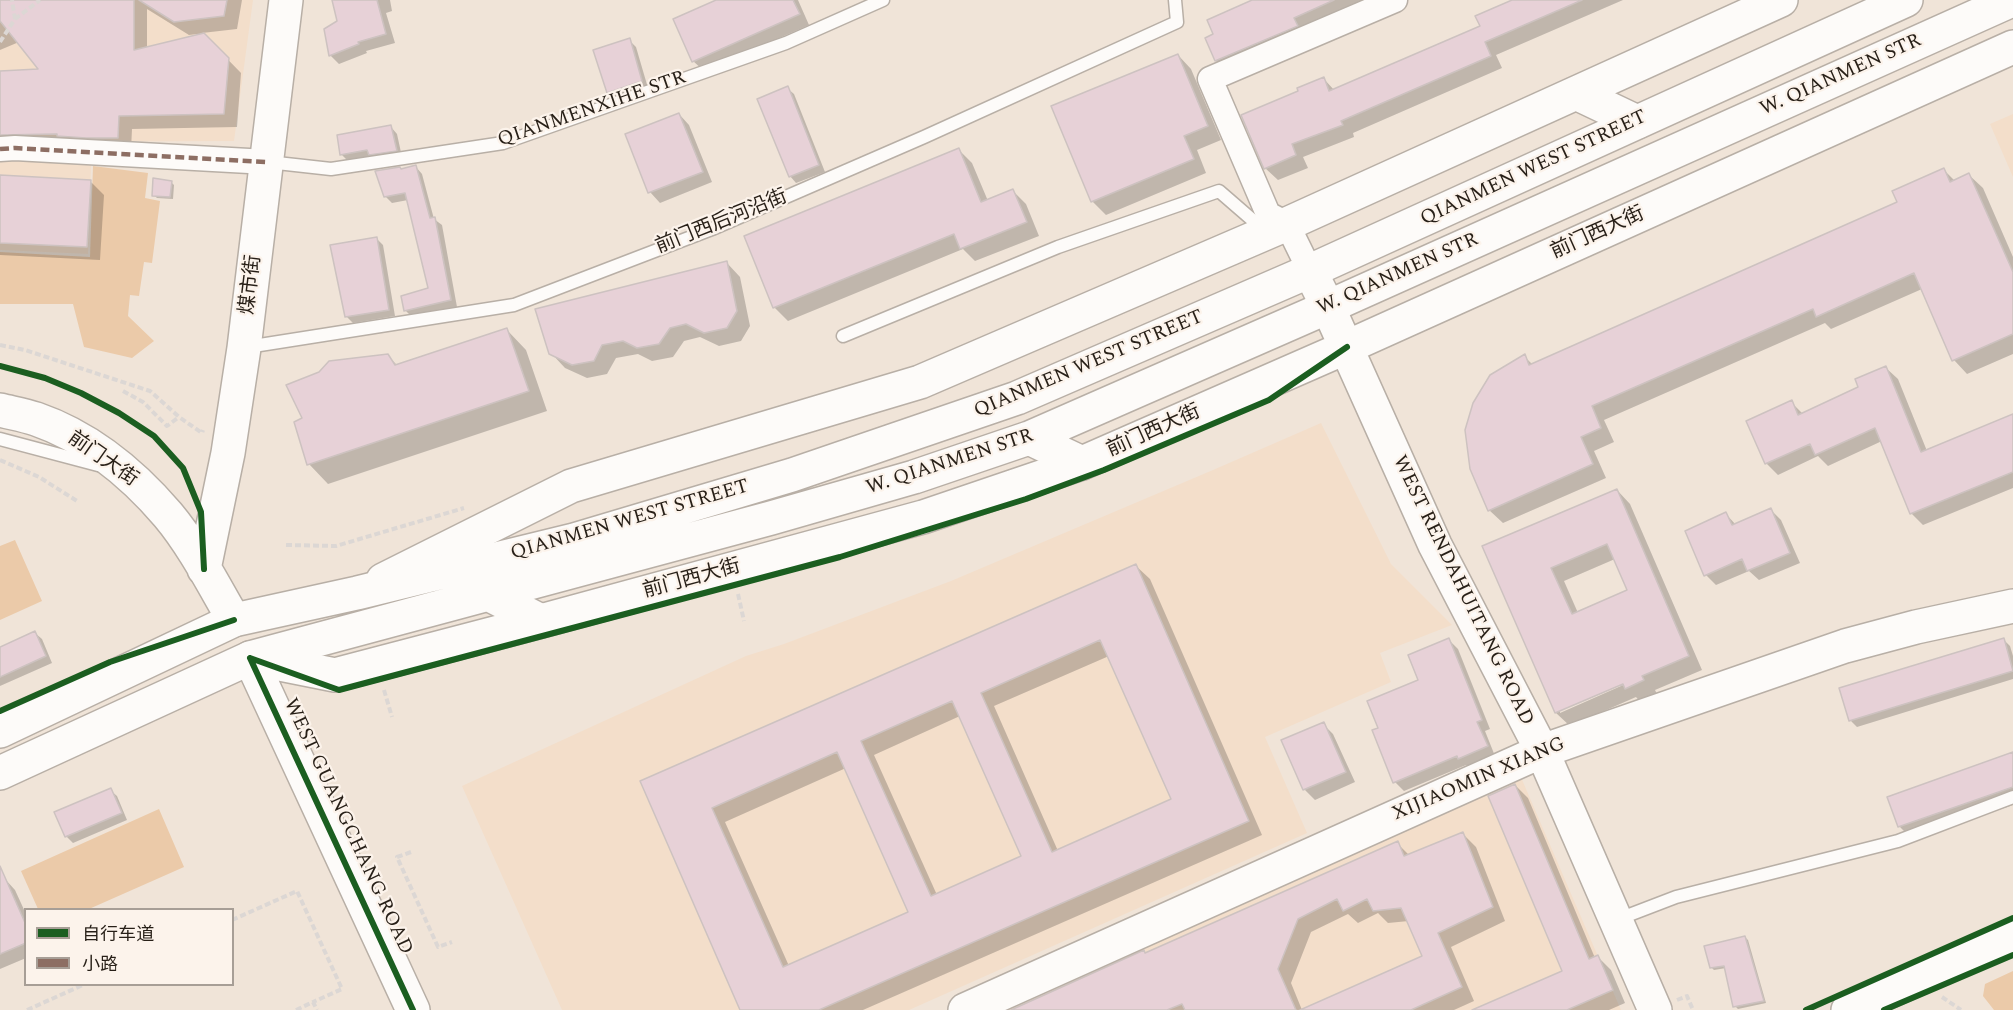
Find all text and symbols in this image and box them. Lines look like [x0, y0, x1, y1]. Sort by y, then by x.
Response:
street label: W. QIANMEN STR [1757, 30, 1925, 122]
street label: QIANMENXIHE STR [495, 67, 689, 153]
street label: QIANMEN WEST STREET [1417, 106, 1651, 232]
street label: 前门西后河沿街 [653, 186, 791, 260]
street label: 前门西大街 [1547, 203, 1649, 265]
street label: W. QIANMEN STR [1314, 229, 1482, 321]
street label: 煤市街 [236, 254, 268, 316]
street label: QIANMEN WEST STREET [971, 306, 1207, 424]
street label: 前门西大街 [1103, 401, 1205, 463]
street label: W. QIANMEN STR [864, 425, 1036, 501]
street label: 前门大街 [62, 427, 142, 493]
street label: WEST RENDAHUITANG ROAD [1386, 452, 1538, 730]
street label: QIANMEN WEST STREET [508, 475, 752, 567]
street label: 前门西大街 [641, 555, 743, 605]
street label: WEST GUANGCHANG ROAD [277, 695, 417, 959]
street label: XIJIAOMIN XIANG [1389, 733, 1569, 827]
legend [24, 908, 234, 986]
text: 自行车道 [82, 921, 154, 948]
text: 小路 [82, 951, 118, 978]

